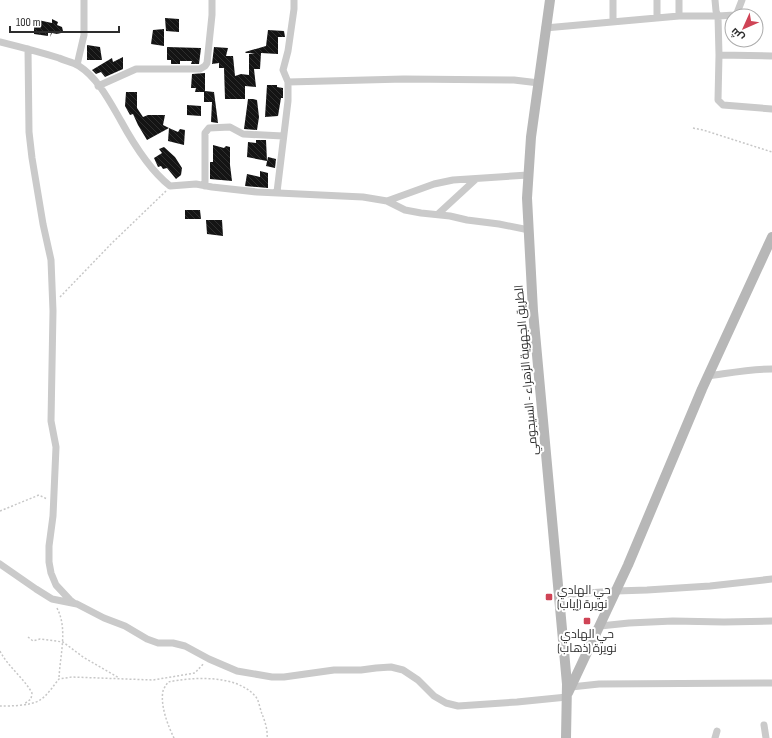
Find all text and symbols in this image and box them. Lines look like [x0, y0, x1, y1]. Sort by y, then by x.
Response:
scale bar [10, 8, 119, 34]
north arrow [724, 8, 764, 48]
text: 100 m [16, 15, 41, 30]
text: ش [728, 25, 747, 44]
street label: الطريق الجهوية الزهراء - السيجومي [512, 284, 543, 456]
place label: حي الهادي نويرة (إياب) [557, 583, 611, 612]
marker: حي الهادي نويرة (إياب) [544, 592, 554, 602]
marker: حي الهادي نويرة (ذهاب) [582, 616, 592, 626]
place label: حي الهادي نويرة (ذهاب) [557, 627, 617, 656]

